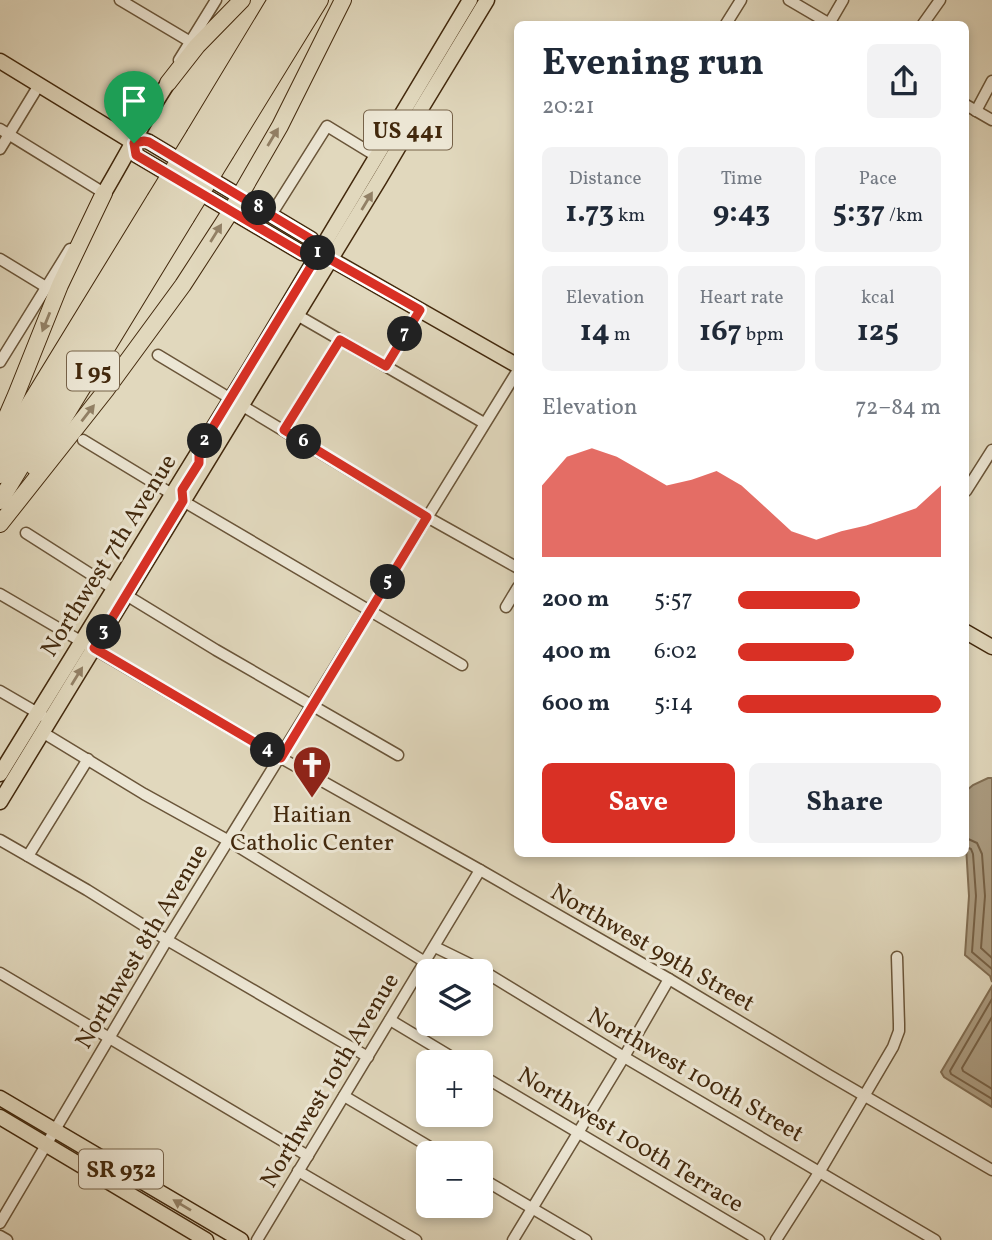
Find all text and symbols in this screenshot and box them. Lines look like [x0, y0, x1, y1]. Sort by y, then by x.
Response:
text: Evening run [542, 38, 764, 91]
button: share [867, 44, 941, 118]
pin [104, 71, 164, 143]
icon: arrive [115, 82, 153, 120]
text: 20:21 [542, 91, 595, 123]
road number: US 441 [364, 111, 452, 150]
one-way arrow [267, 128, 279, 147]
text: Distance [569, 166, 642, 192]
text: Time [721, 166, 762, 192]
text: Pace [859, 166, 897, 192]
pin: 8 [242, 190, 276, 226]
one-way arrow [360, 192, 373, 211]
text: 1.73 [565, 192, 614, 234]
text: 9:43 [713, 192, 770, 234]
text: 5:37 [833, 192, 885, 234]
text: 8 [253, 194, 264, 220]
text: km [614, 203, 645, 229]
text: /km [885, 203, 923, 229]
one-way arrow [210, 224, 223, 243]
pin: 1 [300, 236, 336, 270]
text: 1 [314, 239, 321, 265]
text: Elevation [566, 285, 645, 311]
text: Heart rate [700, 285, 783, 311]
text: kcal [861, 285, 895, 311]
one-way arrow [40, 311, 51, 332]
text: 14 [580, 311, 610, 353]
text: 167 [699, 311, 742, 353]
text: 125 [857, 311, 899, 353]
pin: 7 [388, 316, 422, 352]
text: 7 [400, 320, 409, 346]
text: m [610, 322, 631, 348]
text: bpm [742, 322, 784, 348]
road number: I 95 [67, 352, 119, 390]
text: Elevation [542, 392, 638, 424]
text: 72–84 m [855, 392, 941, 424]
one-way arrow [80, 405, 95, 422]
pin: 2 [188, 424, 222, 458]
pin: 6 [286, 424, 322, 460]
text: 2 [200, 427, 209, 453]
text: 6 [298, 428, 309, 454]
street label: Northwest 7th Avenue [33, 448, 186, 664]
pin: 5 [370, 564, 406, 600]
text: 5 [383, 568, 392, 594]
text: 200 m [542, 584, 609, 616]
text: 5:57 [654, 584, 693, 616]
pin: 3 [86, 614, 122, 650]
text: 3 [99, 618, 108, 644]
text: 400 m [542, 636, 611, 668]
text: 6:02 [654, 636, 697, 668]
one-way arrow [70, 666, 83, 686]
text: 600 m [542, 688, 610, 720]
text: 5:14 [654, 688, 693, 720]
pin: 4 [250, 732, 286, 768]
text: 4 [262, 736, 273, 762]
church icon: Haitian Catholic Center [291, 744, 333, 799]
button: Save [542, 763, 735, 843]
button: Share [749, 763, 941, 843]
place label: Haitian Catholic Center [230, 799, 394, 861]
street label: Northwest 8th Avenue [68, 838, 218, 1056]
street label: Northwest 99th Street [543, 876, 761, 1021]
map controls [416, 959, 493, 1218]
button: layers [416, 959, 493, 1036]
street label: Northwest 10th Avenue [253, 967, 408, 1195]
street label: Northwest 100th Street [581, 1000, 809, 1152]
button: + [416, 1050, 493, 1127]
street label: Northwest 100th Terrace [510, 1059, 750, 1222]
button: − [416, 1141, 493, 1218]
road number: SR 932 [79, 1150, 163, 1188]
one-way arrow [173, 1199, 192, 1212]

